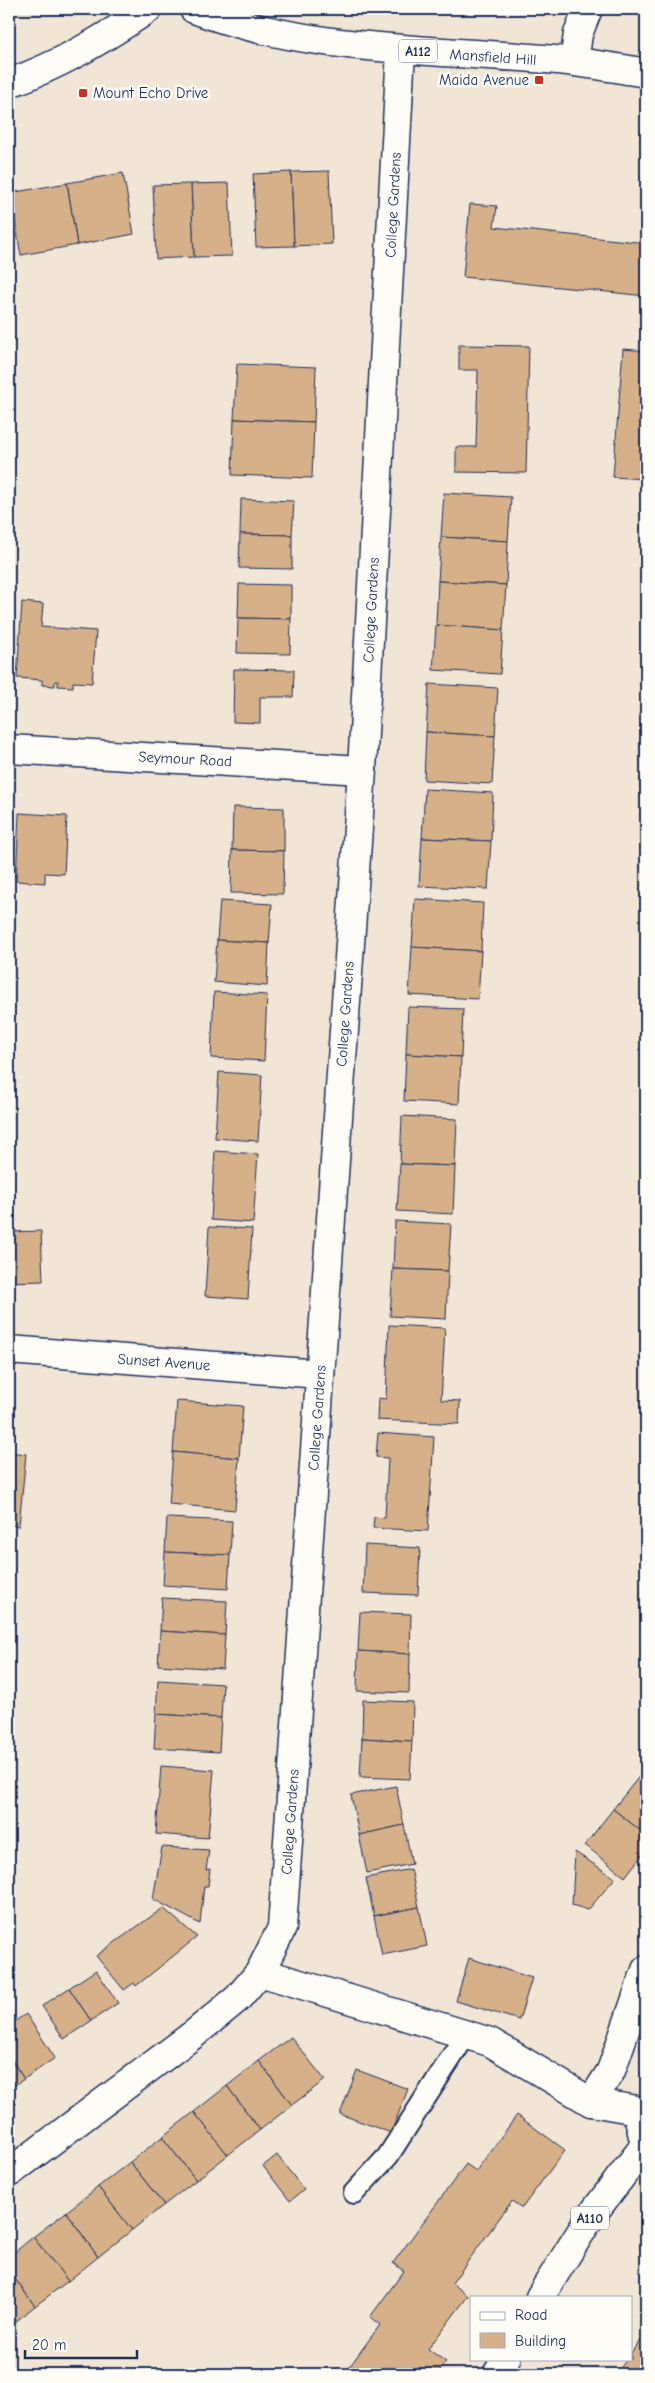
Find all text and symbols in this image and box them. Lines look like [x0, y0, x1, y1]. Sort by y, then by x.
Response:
road number: A112 [399, 40, 437, 62]
street label: Mansfield Hill [449, 45, 537, 69]
place label: Maida Avenue [439, 71, 529, 89]
marker: Maida Avenue [533, 74, 545, 86]
place label: Mount Echo Drive [93, 84, 209, 102]
marker: Mount Echo Drive [77, 87, 89, 99]
street label: College Gardens [381, 152, 405, 258]
street label: College Gardens [359, 557, 383, 663]
street label: Seymour Road [138, 748, 232, 770]
street label: College Gardens [332, 961, 358, 1067]
street label: Sunset Avenue [117, 1350, 211, 1374]
street label: College Gardens [304, 1365, 330, 1471]
street label: College Gardens [277, 1769, 303, 1875]
road number: A110 [571, 2206, 609, 2230]
legend [470, 2296, 632, 2360]
text: Road [515, 2306, 547, 2324]
scale bar [25, 2328, 138, 2360]
text: Building [515, 2332, 566, 2350]
text: 20 m [32, 2336, 66, 2354]

